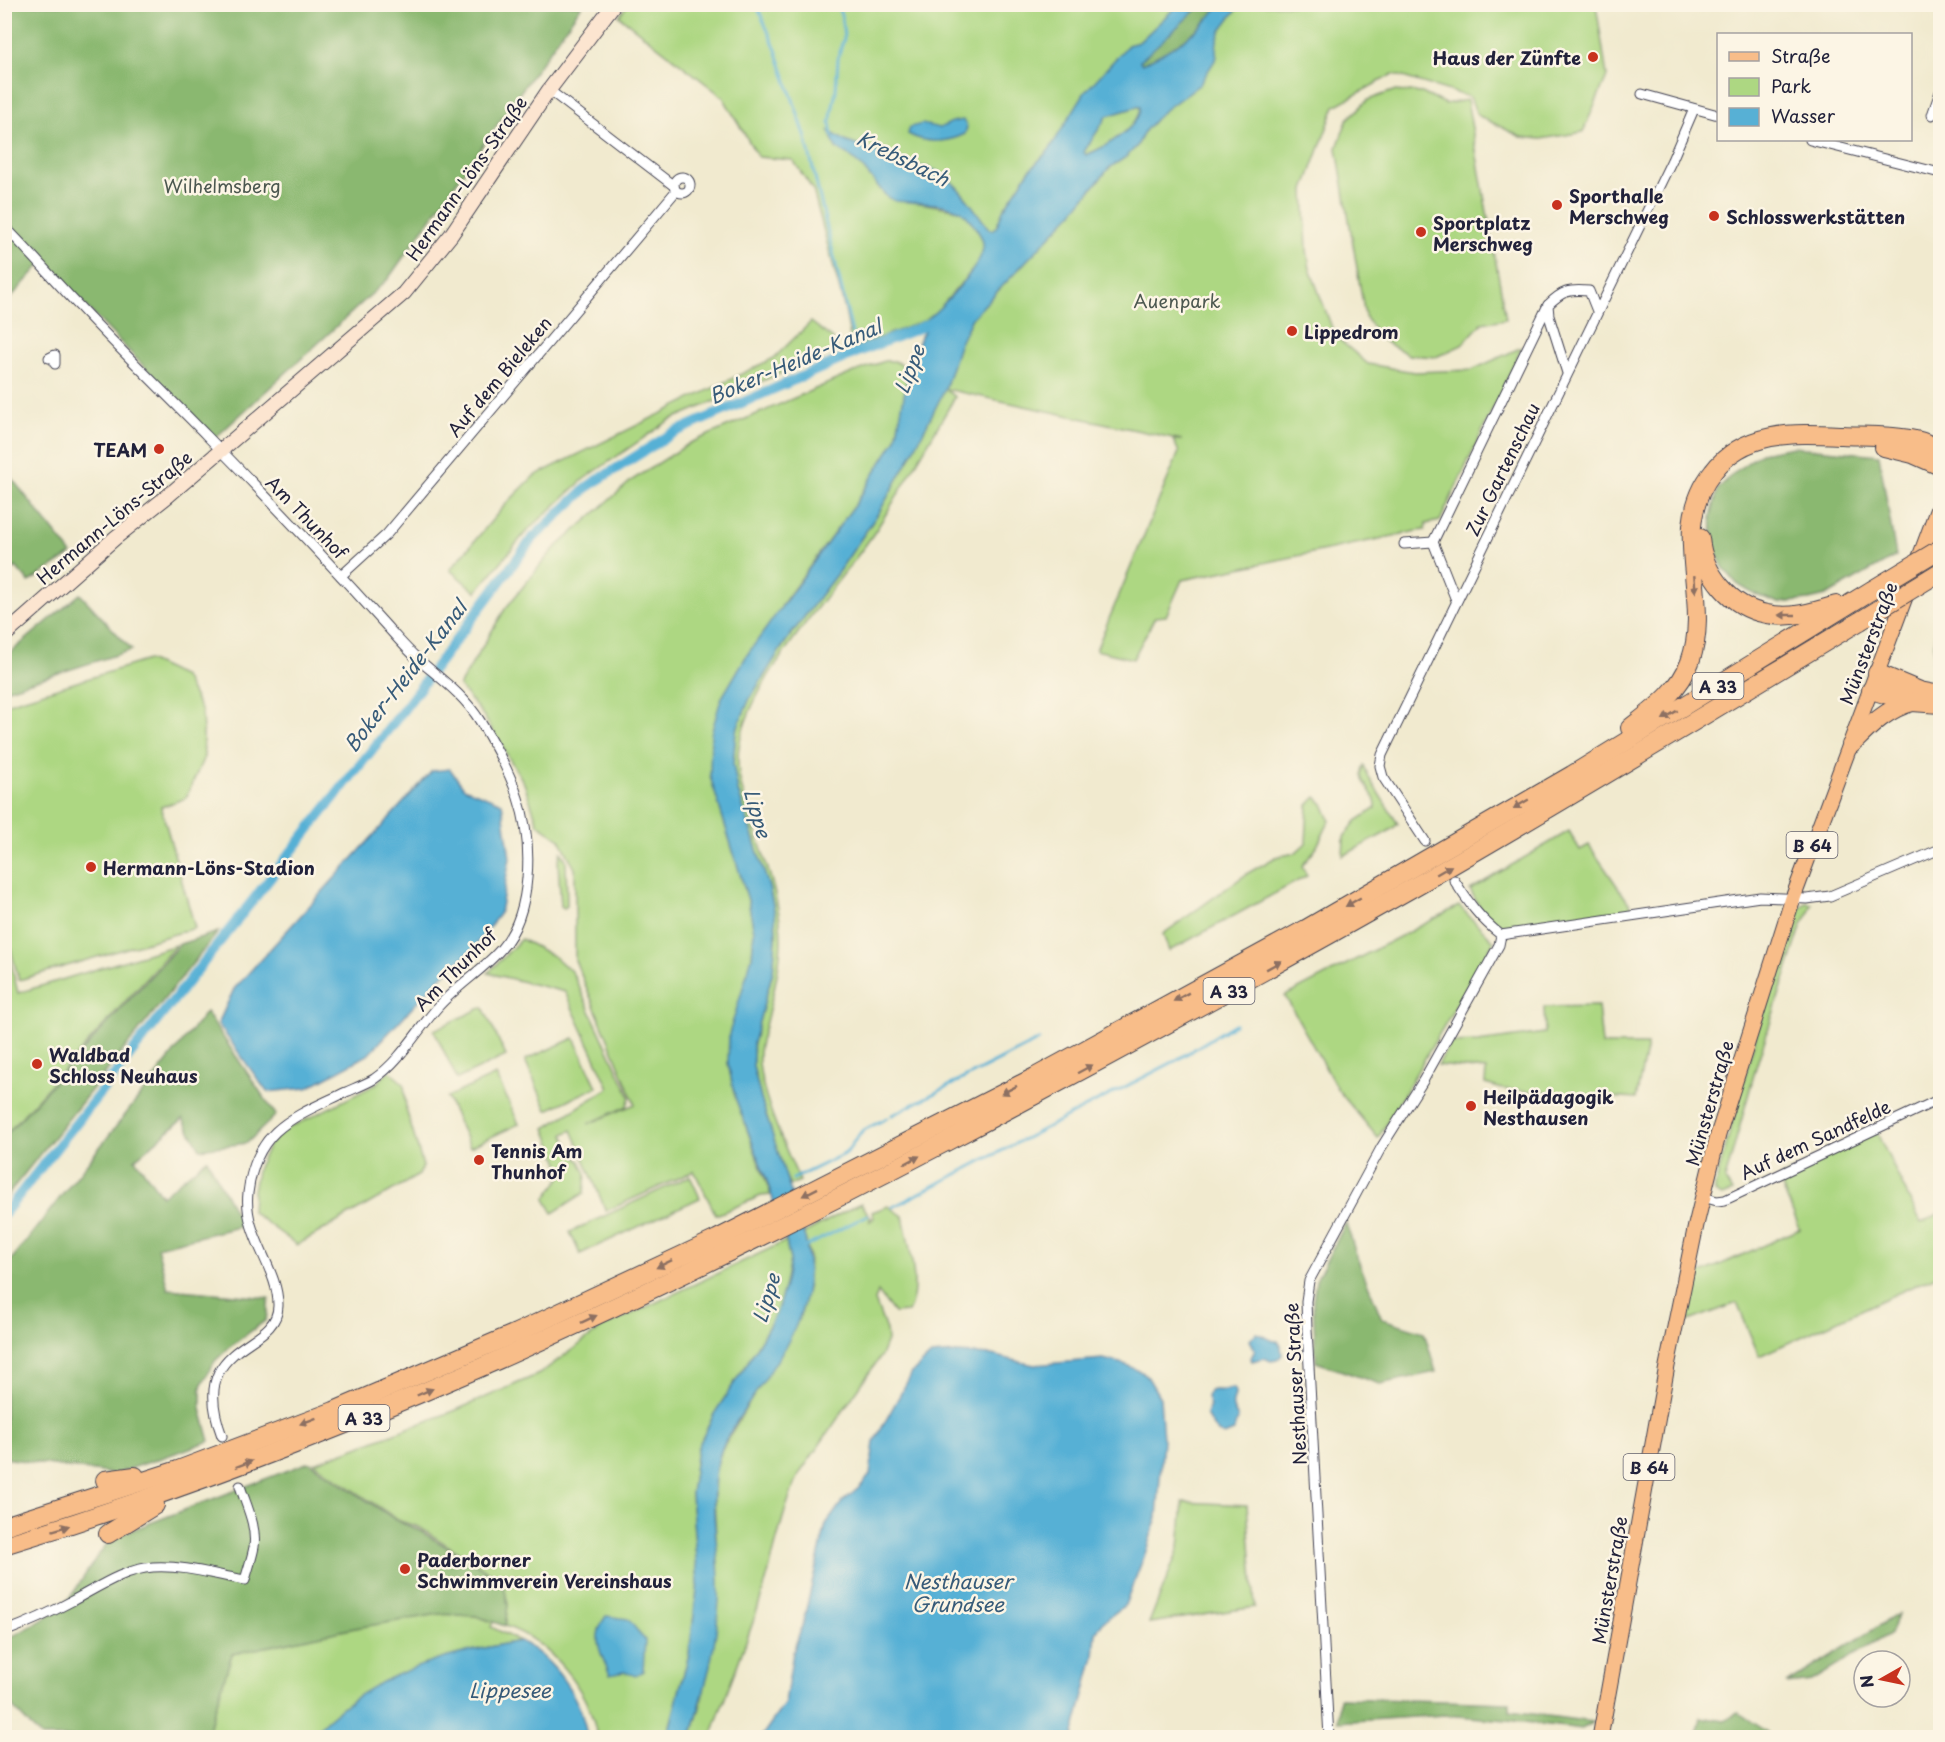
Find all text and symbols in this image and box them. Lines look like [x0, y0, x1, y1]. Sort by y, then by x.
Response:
legend [1717, 33, 1912, 141]
text: Straße [1771, 42, 1831, 69]
place label: Haus der Zünfte [1433, 44, 1581, 71]
marker: Haus der Zünfte [1586, 50, 1600, 64]
text: Park [1771, 72, 1811, 99]
street label: Hermann-Löns-Straße [399, 90, 533, 266]
text: Wasser [1771, 102, 1836, 129]
water label: Krebsbach [852, 123, 955, 193]
park label: Wilhelmsberg [163, 172, 281, 199]
place label: Sporthalle Merschweg [1569, 182, 1669, 230]
marker: Sporthalle Merschweg [1550, 198, 1564, 212]
place label: Schlosswerkstätten [1726, 203, 1905, 230]
place label: Sportplatz Merschweg [1433, 209, 1533, 257]
marker: Schlosswerkstätten [1707, 209, 1721, 223]
marker: Sportplatz Merschweg [1414, 225, 1428, 239]
park label: Auenpark [1134, 287, 1220, 314]
street label: Auf dem Bieleken [440, 310, 558, 442]
water label: Boker-Heide-Kanal [704, 310, 889, 411]
place label: Lippedrom [1304, 318, 1399, 345]
marker: Lippedrom [1285, 324, 1299, 338]
water label: Lippe [886, 339, 932, 398]
street label: Zur Gartenschau [1458, 398, 1546, 540]
place label: TEAM [93, 436, 147, 463]
marker: TEAM [152, 442, 166, 456]
street label: Hermann-Löns-Straße [30, 444, 198, 590]
street label: Am Thunhof [260, 469, 355, 566]
one-way arrow [1690, 574, 1700, 593]
street label: Münsterstraße [1832, 578, 1904, 708]
water label: Boker-Heide-Kanal [336, 591, 476, 758]
one-way arrow [1777, 610, 1796, 620]
road number: A 33 [1692, 673, 1744, 699]
one-way arrow [1662, 709, 1678, 720]
water label: Lippe [737, 785, 780, 843]
one-way arrow [1513, 799, 1530, 809]
road number: B 64 [1786, 832, 1838, 858]
place label: Hermann-Löns-Stadion [103, 854, 315, 881]
marker: Hermann-Löns-Stadion [84, 860, 98, 874]
one-way arrow [1436, 864, 1452, 875]
one-way arrow [1345, 896, 1361, 907]
street label: Am Thunhof [408, 920, 504, 1016]
one-way arrow [1266, 960, 1283, 970]
road number: A 33 [1204, 978, 1254, 1004]
one-way arrow [1172, 992, 1189, 1002]
street label: Münsterstraße [1678, 1037, 1740, 1169]
place label: Waldbad Schloss Neuhaus [49, 1041, 198, 1089]
marker: Waldbad Schloss Neuhaus [30, 1057, 44, 1071]
one-way arrow [1076, 1064, 1093, 1074]
place label: Heilpädagogik Nesthausen [1483, 1083, 1614, 1131]
one-way arrow [1000, 1085, 1017, 1095]
street label: Auf dem Sandfelde [1735, 1092, 1895, 1186]
marker: Heilpädagogik Nesthausen [1464, 1099, 1478, 1113]
place label: Tennis Am Thunhof [491, 1137, 582, 1185]
marker: Tennis Am Thunhof [472, 1153, 486, 1167]
one-way arrow [904, 1155, 921, 1165]
one-way arrow [801, 1188, 818, 1197]
one-way arrow [656, 1260, 673, 1269]
water label: Lippe [744, 1268, 788, 1326]
street label: Nesthauser Straße [1277, 1302, 1313, 1466]
one-way arrow [581, 1314, 598, 1323]
one-way arrow [416, 1386, 434, 1396]
road number: A 33 [338, 1405, 389, 1431]
one-way arrow [298, 1417, 316, 1427]
road number: B 64 [1624, 1454, 1674, 1480]
one-way arrow [235, 1459, 253, 1469]
street label: Münsterstraße [1584, 1514, 1634, 1646]
one-way arrow [52, 1523, 70, 1532]
place label: Paderborner Schwimmverein Vereinshaus [417, 1546, 672, 1594]
marker: Paderborner Schwimmverein Vereinshaus [398, 1562, 412, 1576]
water label: Nesthauser Grundsee [904, 1566, 1015, 1619]
north arrow [1852, 1649, 1912, 1709]
text: N [1853, 1673, 1879, 1690]
water label: Lippesee [469, 1675, 552, 1705]

